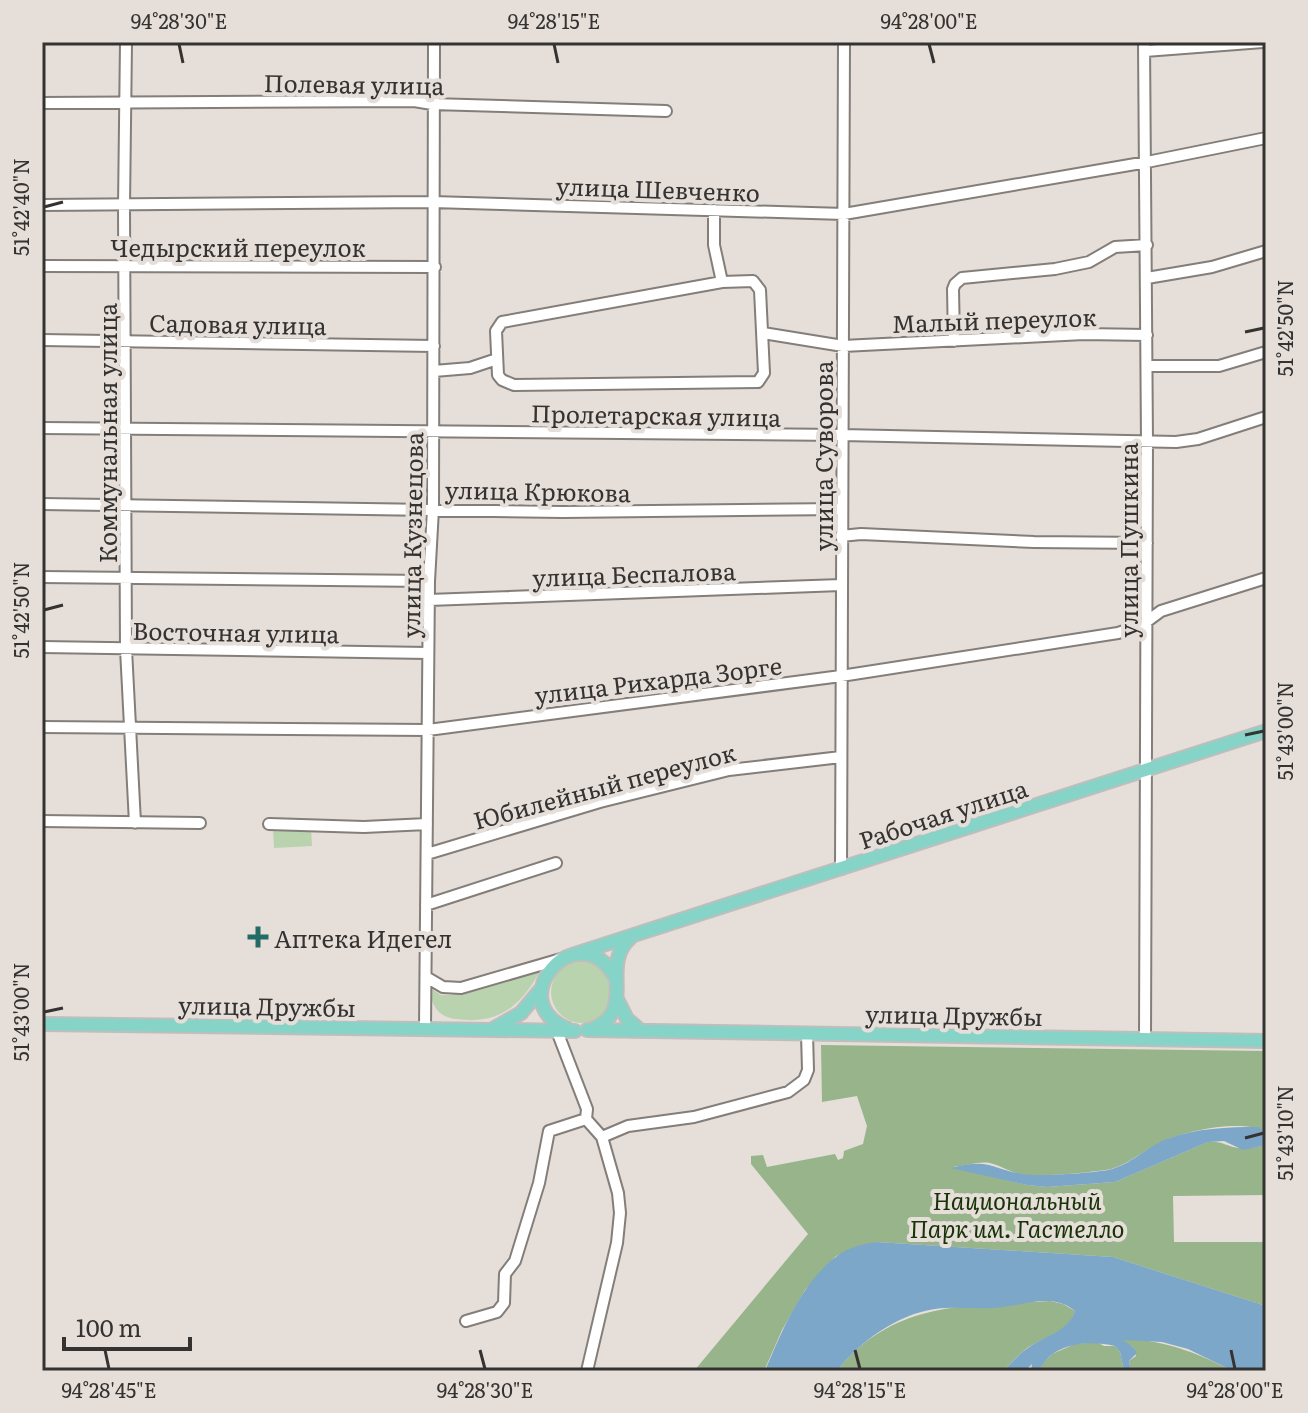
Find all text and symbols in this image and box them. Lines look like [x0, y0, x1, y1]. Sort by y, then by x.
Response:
text: 94°28'30"E [131, 5, 227, 35]
text: 94°28'15"E [508, 5, 600, 35]
text: 94°28'00"E [880, 5, 978, 35]
street label: Полевая улица [263, 64, 445, 102]
text: 51°42'40"N [5, 158, 35, 256]
street label: улица Шевченко [556, 167, 760, 209]
street label: Чедырский переулок [110, 229, 366, 264]
text: 51°42'50"N [1269, 280, 1299, 376]
street label: Малый переулок [891, 298, 1097, 340]
street label: Коммунальная улица [89, 303, 124, 563]
street label: Садовая улица [149, 304, 327, 342]
street label: улица Суворова [805, 361, 840, 551]
street label: Пролетарская улица [531, 394, 781, 434]
street label: улица Кузнецова [392, 432, 430, 638]
street label: улица Пушкина [1110, 442, 1145, 638]
street label: улица Крюкова [445, 471, 631, 509]
street label: улица Беспалова [532, 552, 736, 594]
text: 51°42'50"N [5, 562, 35, 658]
street label: Восточная улица [132, 612, 340, 650]
street label: улица Рихарда Зорге [532, 646, 784, 712]
text: 51°43'00"N [1269, 682, 1299, 780]
street label: Юбилейный переулок [469, 733, 739, 837]
street label: Рабочая улица [854, 769, 1032, 857]
place label: Аптека Идегел [274, 920, 452, 955]
marker: Аптека Идегел [249, 928, 267, 946]
text: 51°43'00"N [5, 963, 35, 1061]
street label: улица Дружбы [178, 986, 356, 1024]
street label: улица Дружбы [865, 995, 1043, 1033]
text: 51°43'10"N [1269, 1085, 1299, 1181]
park label: Национальный Парк им. Гастелло [909, 1182, 1125, 1245]
scale bar [64, 1301, 190, 1351]
text: 100 m [76, 1309, 142, 1344]
text: 94°28'45"E [61, 1374, 157, 1404]
text: 94°28'30"E [437, 1374, 533, 1404]
text: 94°28'15"E [814, 1374, 906, 1404]
text: 94°28'00"E [1186, 1374, 1284, 1404]

